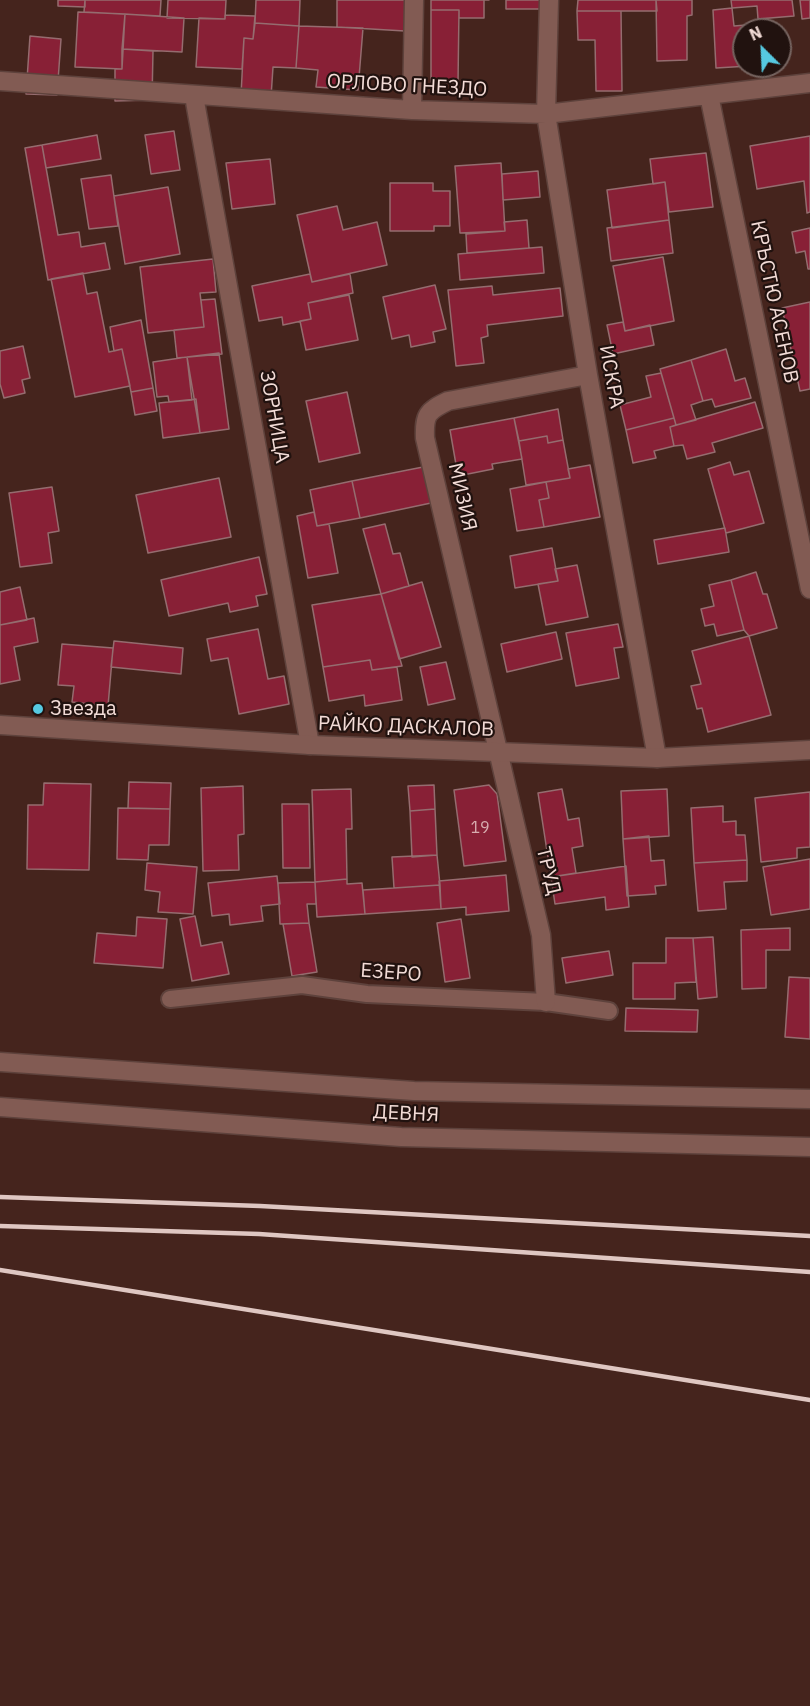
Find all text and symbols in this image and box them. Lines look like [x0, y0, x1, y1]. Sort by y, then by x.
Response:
north arrow [732, 18, 792, 78]
text: N [746, 22, 765, 45]
street label: ОРЛОВО ГНЕЗДО [326, 70, 488, 102]
street label: КРЪСТЮ АСЕНОВ [745, 218, 803, 386]
street label: ИСКРА [594, 343, 628, 411]
street label: ЗОРНИЦА [254, 369, 294, 465]
street label: МИЗИЯ [443, 461, 481, 533]
place label: Звезда [50, 697, 117, 721]
marker: Звезда [31, 702, 45, 716]
street label: РАЙКО ДАСКАЛОВ [317, 712, 495, 742]
house number: 19 [470, 818, 490, 838]
street label: ТРУД [530, 844, 566, 898]
street label: ЕЗЕРО [360, 959, 422, 987]
street label: ДЕВНЯ [372, 1100, 440, 1128]

